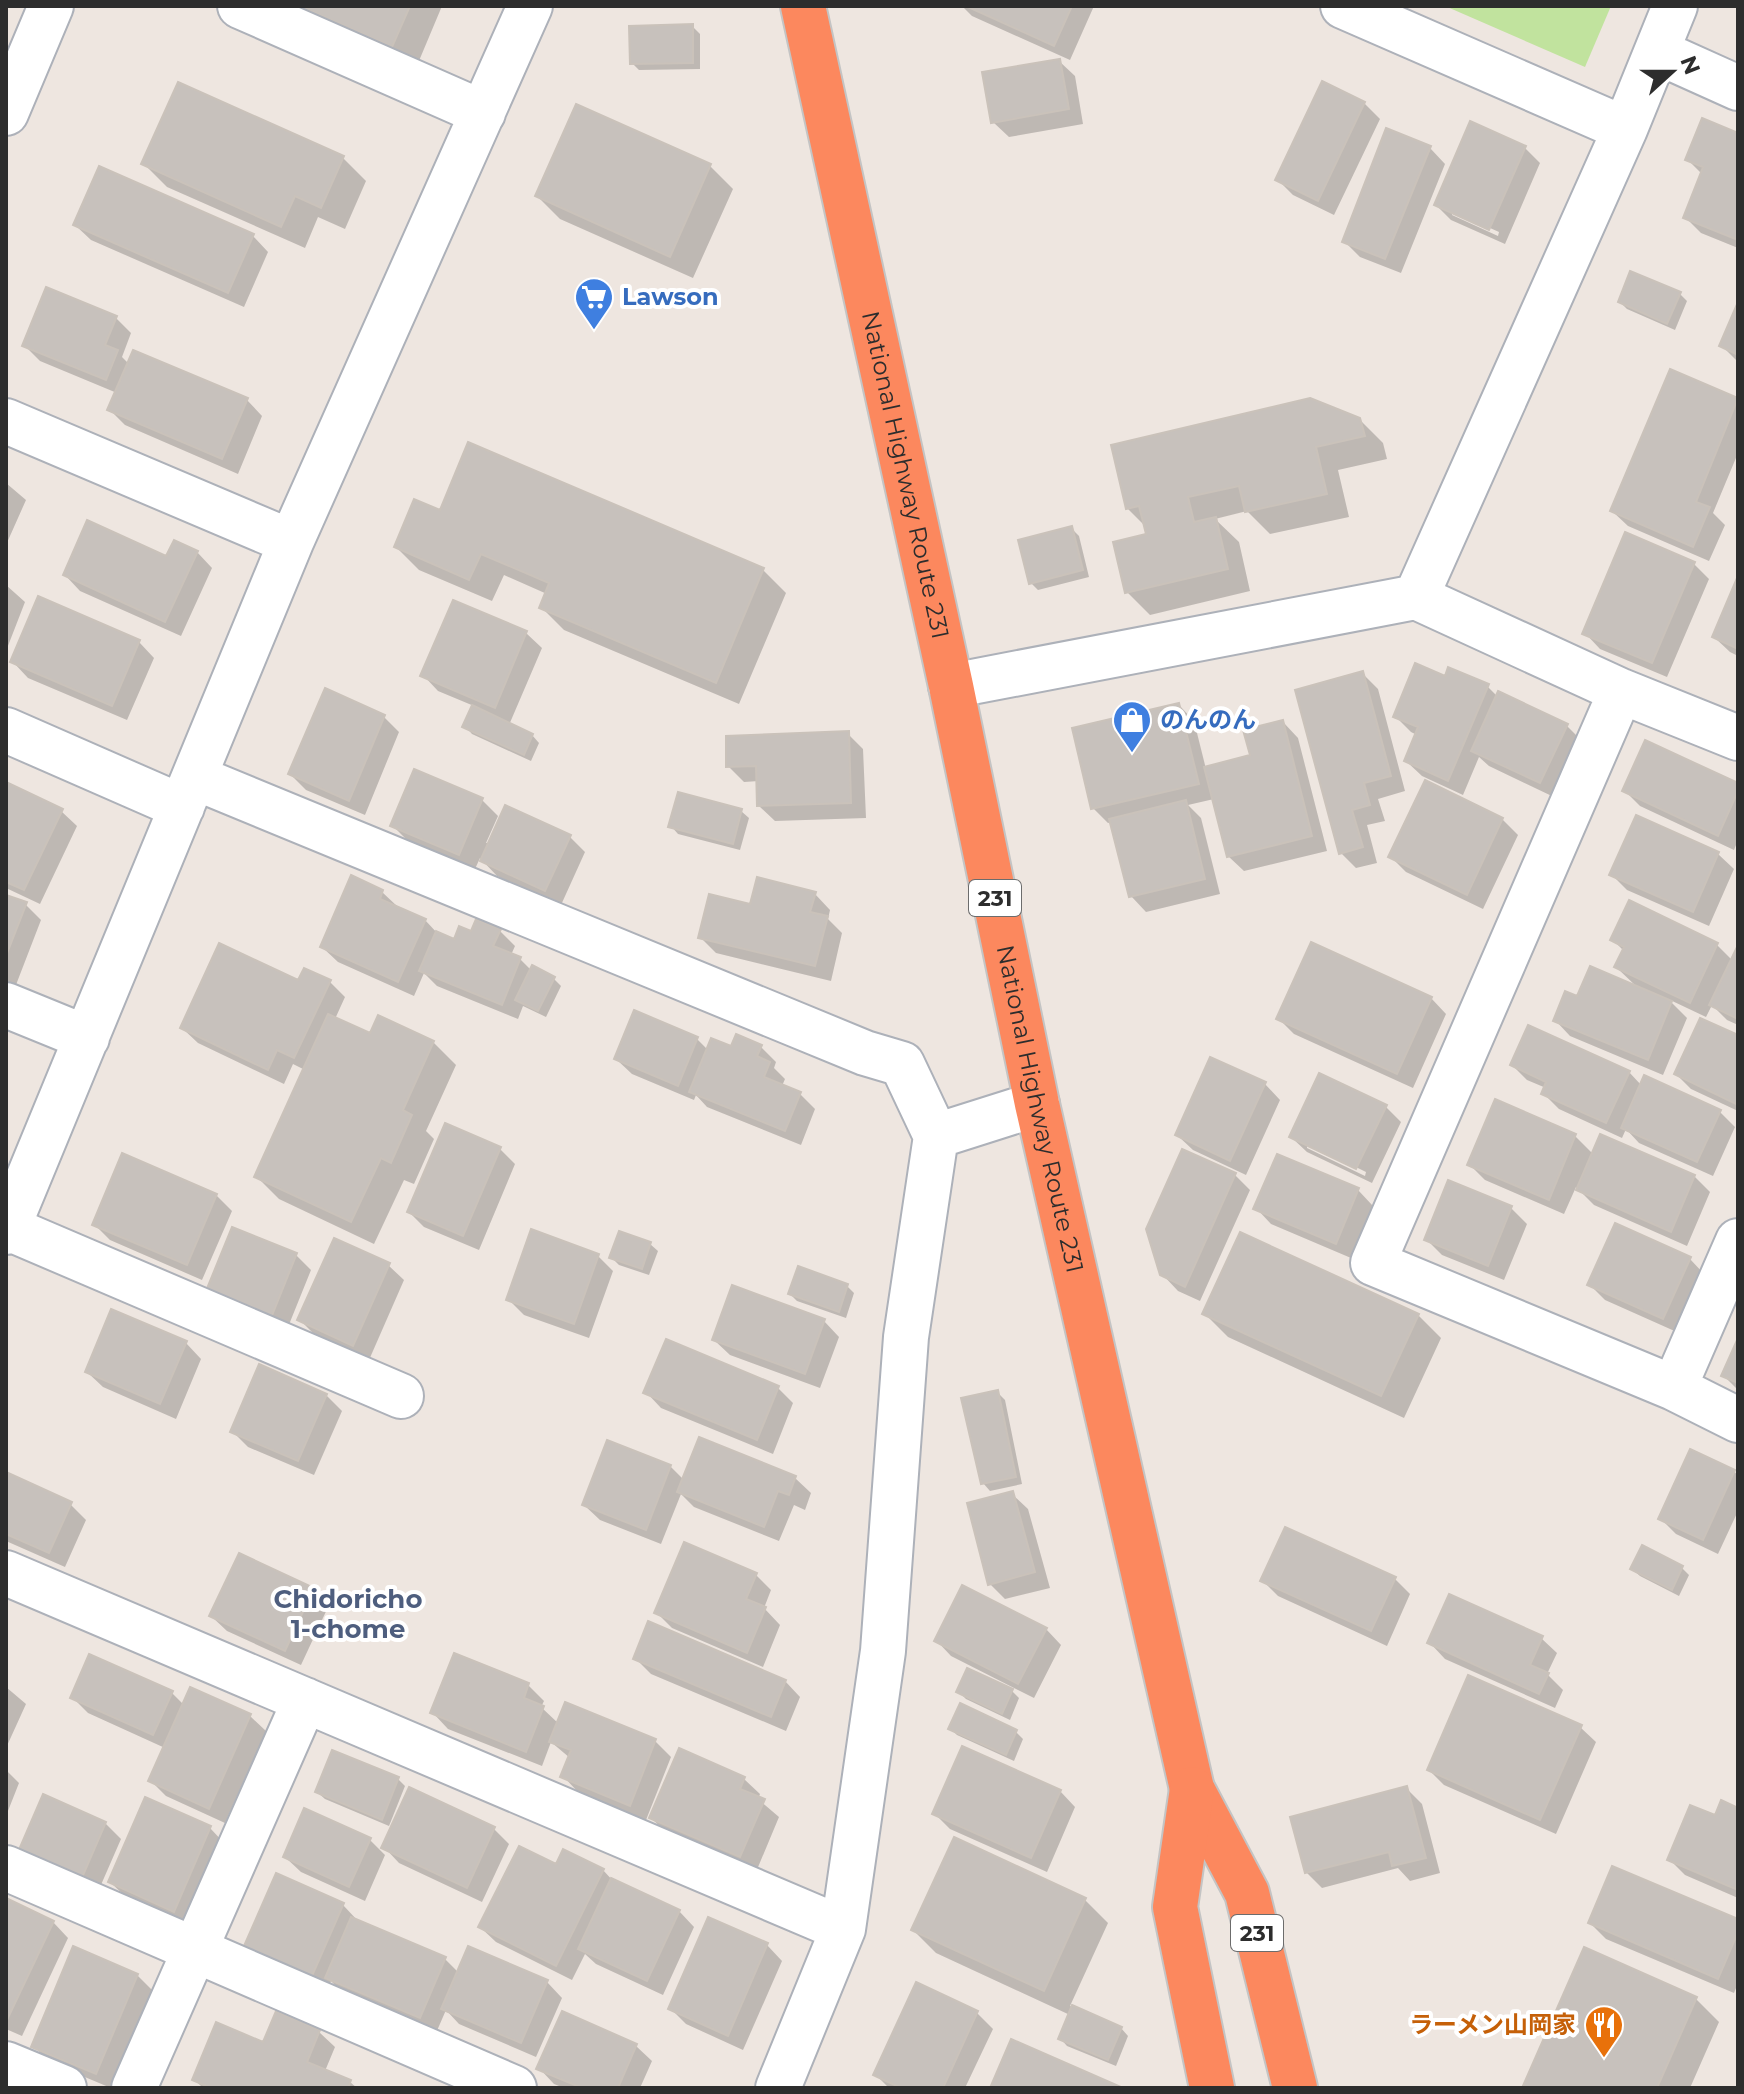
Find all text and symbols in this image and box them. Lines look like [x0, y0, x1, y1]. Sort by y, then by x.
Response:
north arrow [1632, 32, 1712, 112]
text: N [1674, 52, 1706, 78]
supermarket icon: Lawson [573, 276, 615, 331]
place label: Lawson [622, 282, 719, 311]
street label: National Highway Route 231 [856, 308, 955, 642]
shop icon: のんのん [1111, 699, 1153, 754]
place label: のんのん [1160, 705, 1256, 734]
road number: 231 [969, 880, 1021, 916]
street label: National Highway Route 231 [991, 942, 1090, 1276]
district label: Chidoricho 1-chome [274, 1583, 422, 1645]
road number: 231 [1231, 1915, 1283, 1951]
restaurant icon: ラーメン山岡家 [1583, 2004, 1625, 2059]
place label: ラーメン山岡家 [1409, 2010, 1576, 2039]

